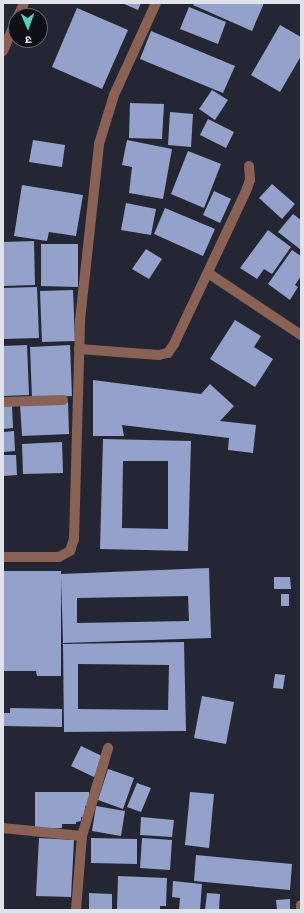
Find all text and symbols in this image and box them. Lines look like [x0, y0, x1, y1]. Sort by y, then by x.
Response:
north arrow [8, 8, 48, 48]
text: उ [25, 33, 32, 46]

